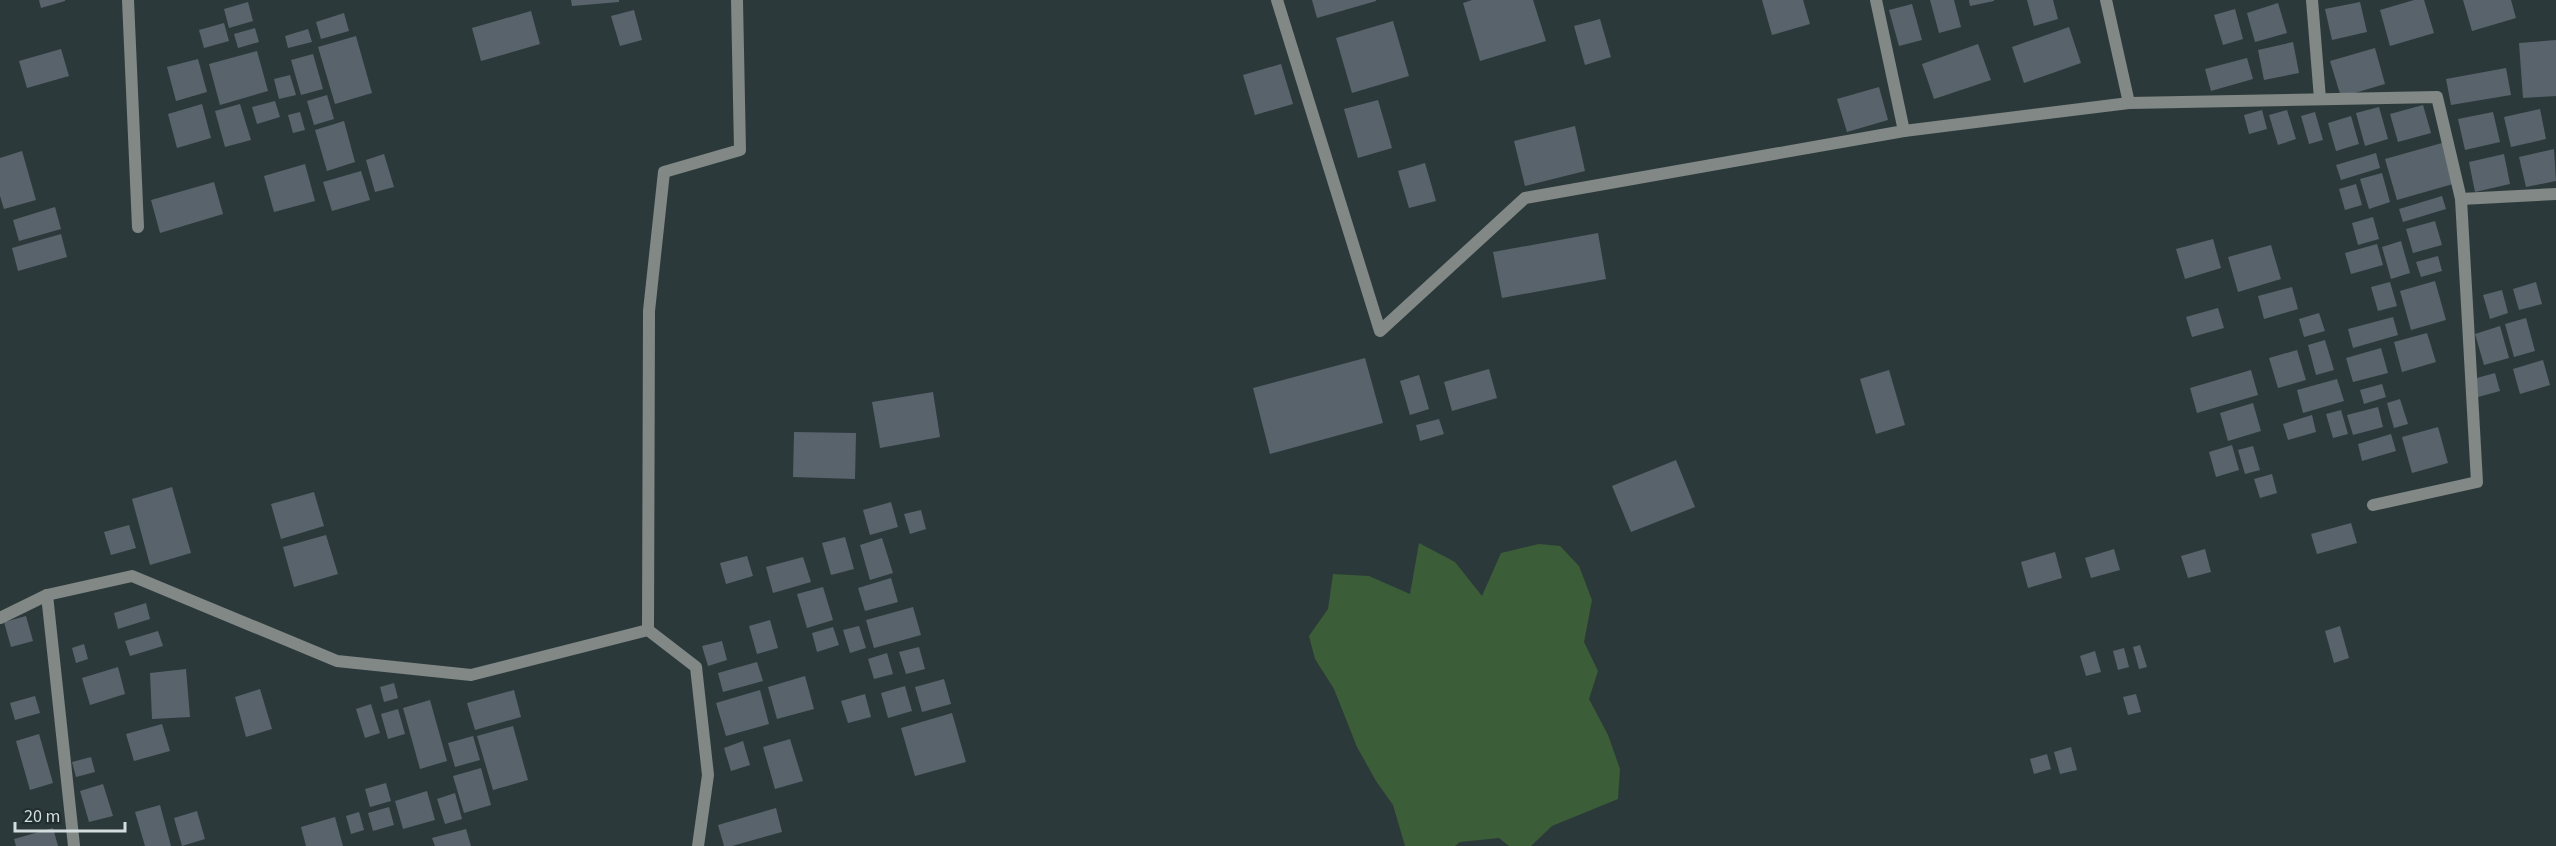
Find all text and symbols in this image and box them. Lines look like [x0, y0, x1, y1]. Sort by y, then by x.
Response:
scale bar [15, 795, 124, 833]
text: 20 m [24, 804, 60, 829]

